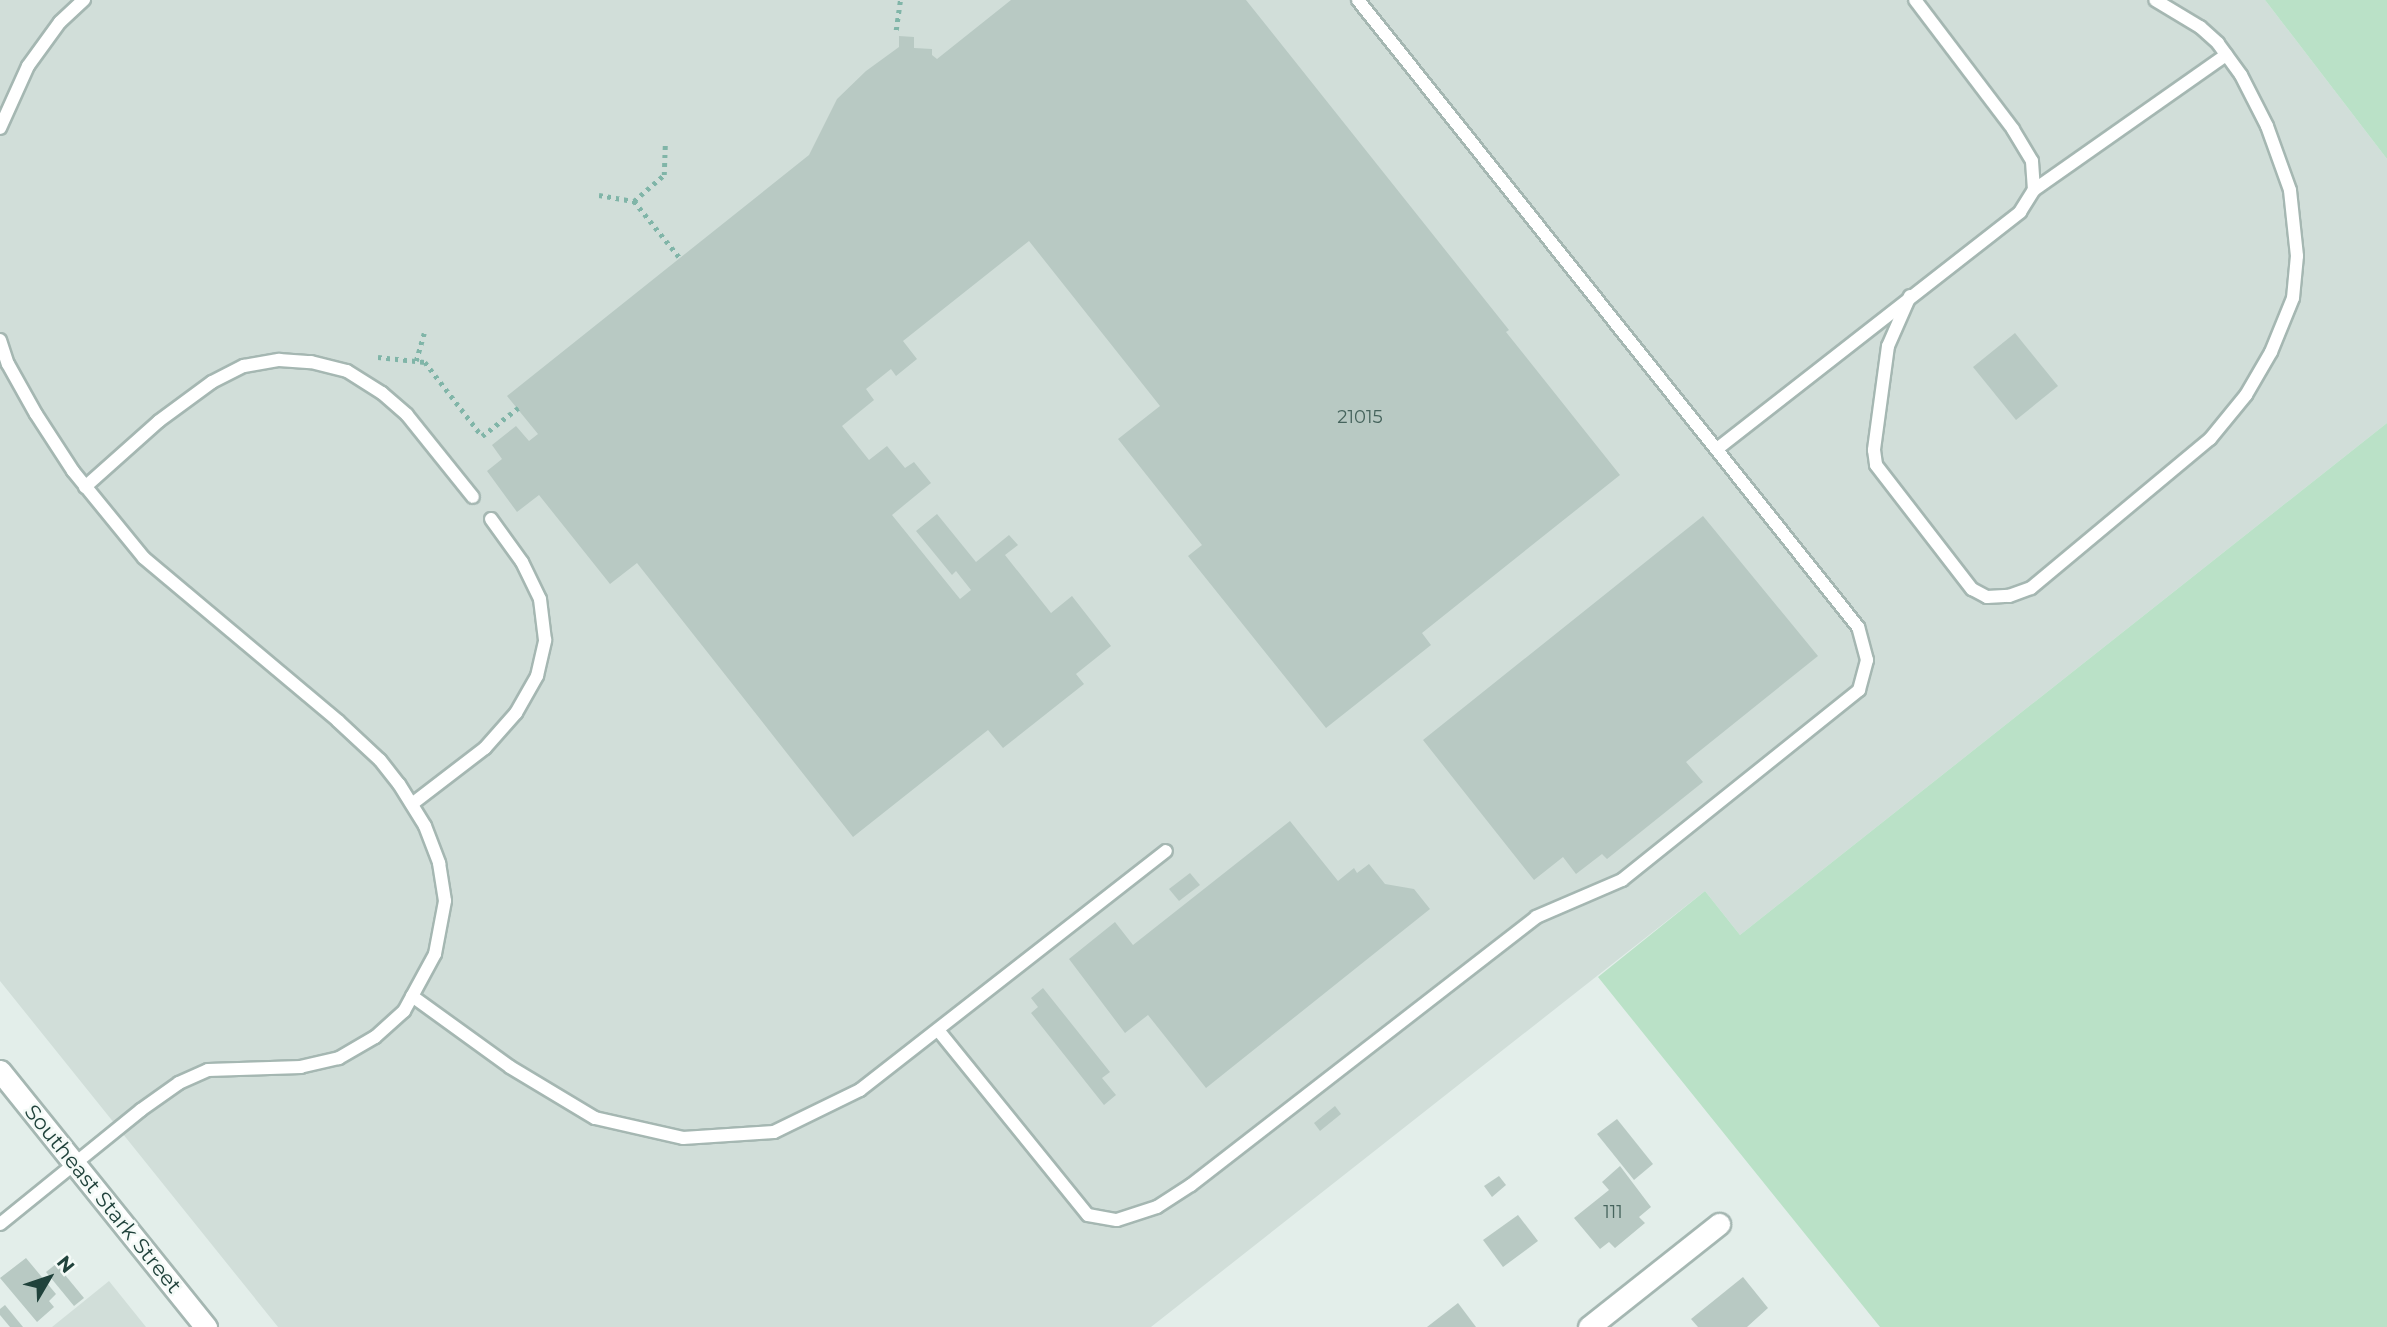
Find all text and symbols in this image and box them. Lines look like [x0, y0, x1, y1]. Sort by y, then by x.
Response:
house number: 21015 [1337, 406, 1383, 428]
street label: Southeast Stark Street [19, 1100, 187, 1298]
house number: 111 [1603, 1201, 1623, 1223]
north arrow [14, 1243, 84, 1313]
text: N [52, 1251, 79, 1278]

